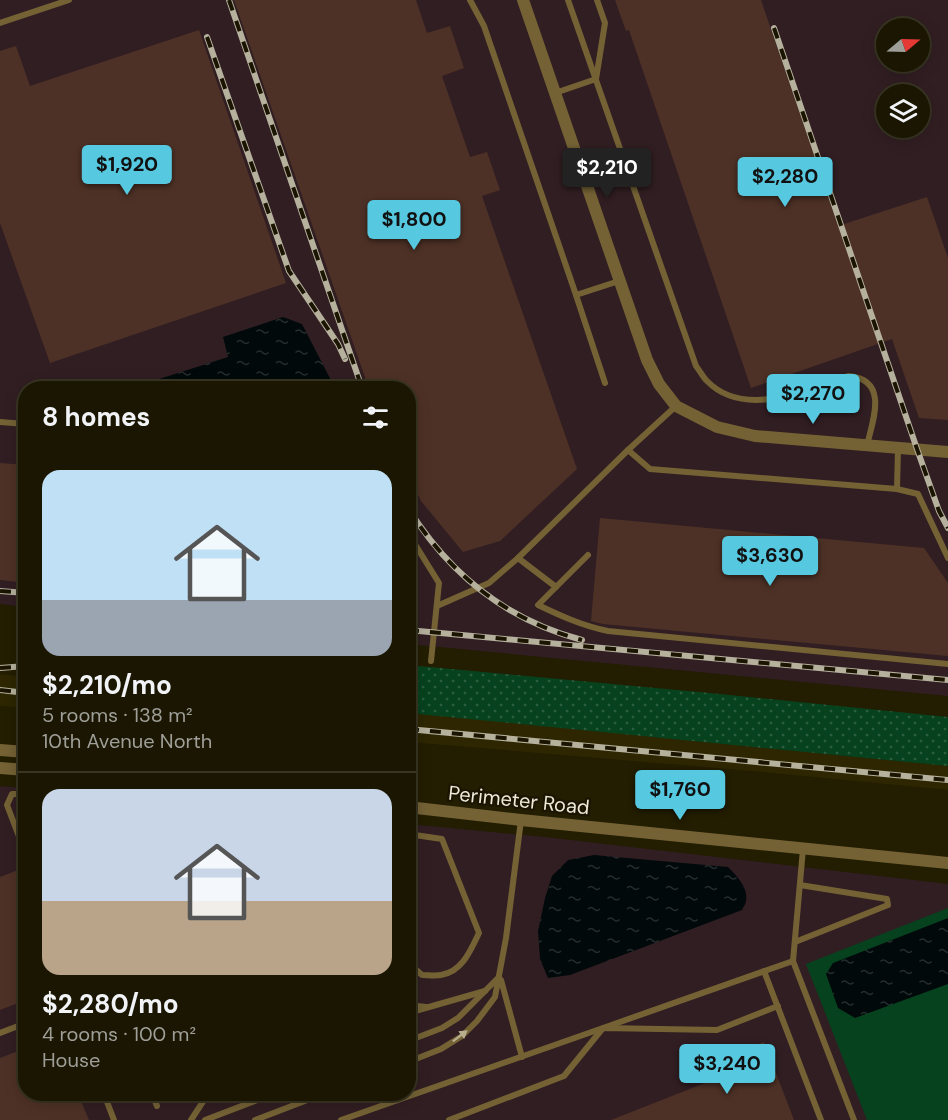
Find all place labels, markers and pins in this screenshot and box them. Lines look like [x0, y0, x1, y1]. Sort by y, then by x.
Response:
pin: $1,920 [78, 145, 176, 196]
pin: $2,210 [558, 148, 656, 199]
pin: $2,280 [736, 157, 834, 208]
pin: $1,800 [365, 200, 463, 251]
pin: $2,270 [764, 374, 862, 425]
pin: $3,630 [721, 536, 819, 587]
pin: $1,760 [631, 770, 729, 821]
pin: $3,240 [678, 1044, 776, 1095]

